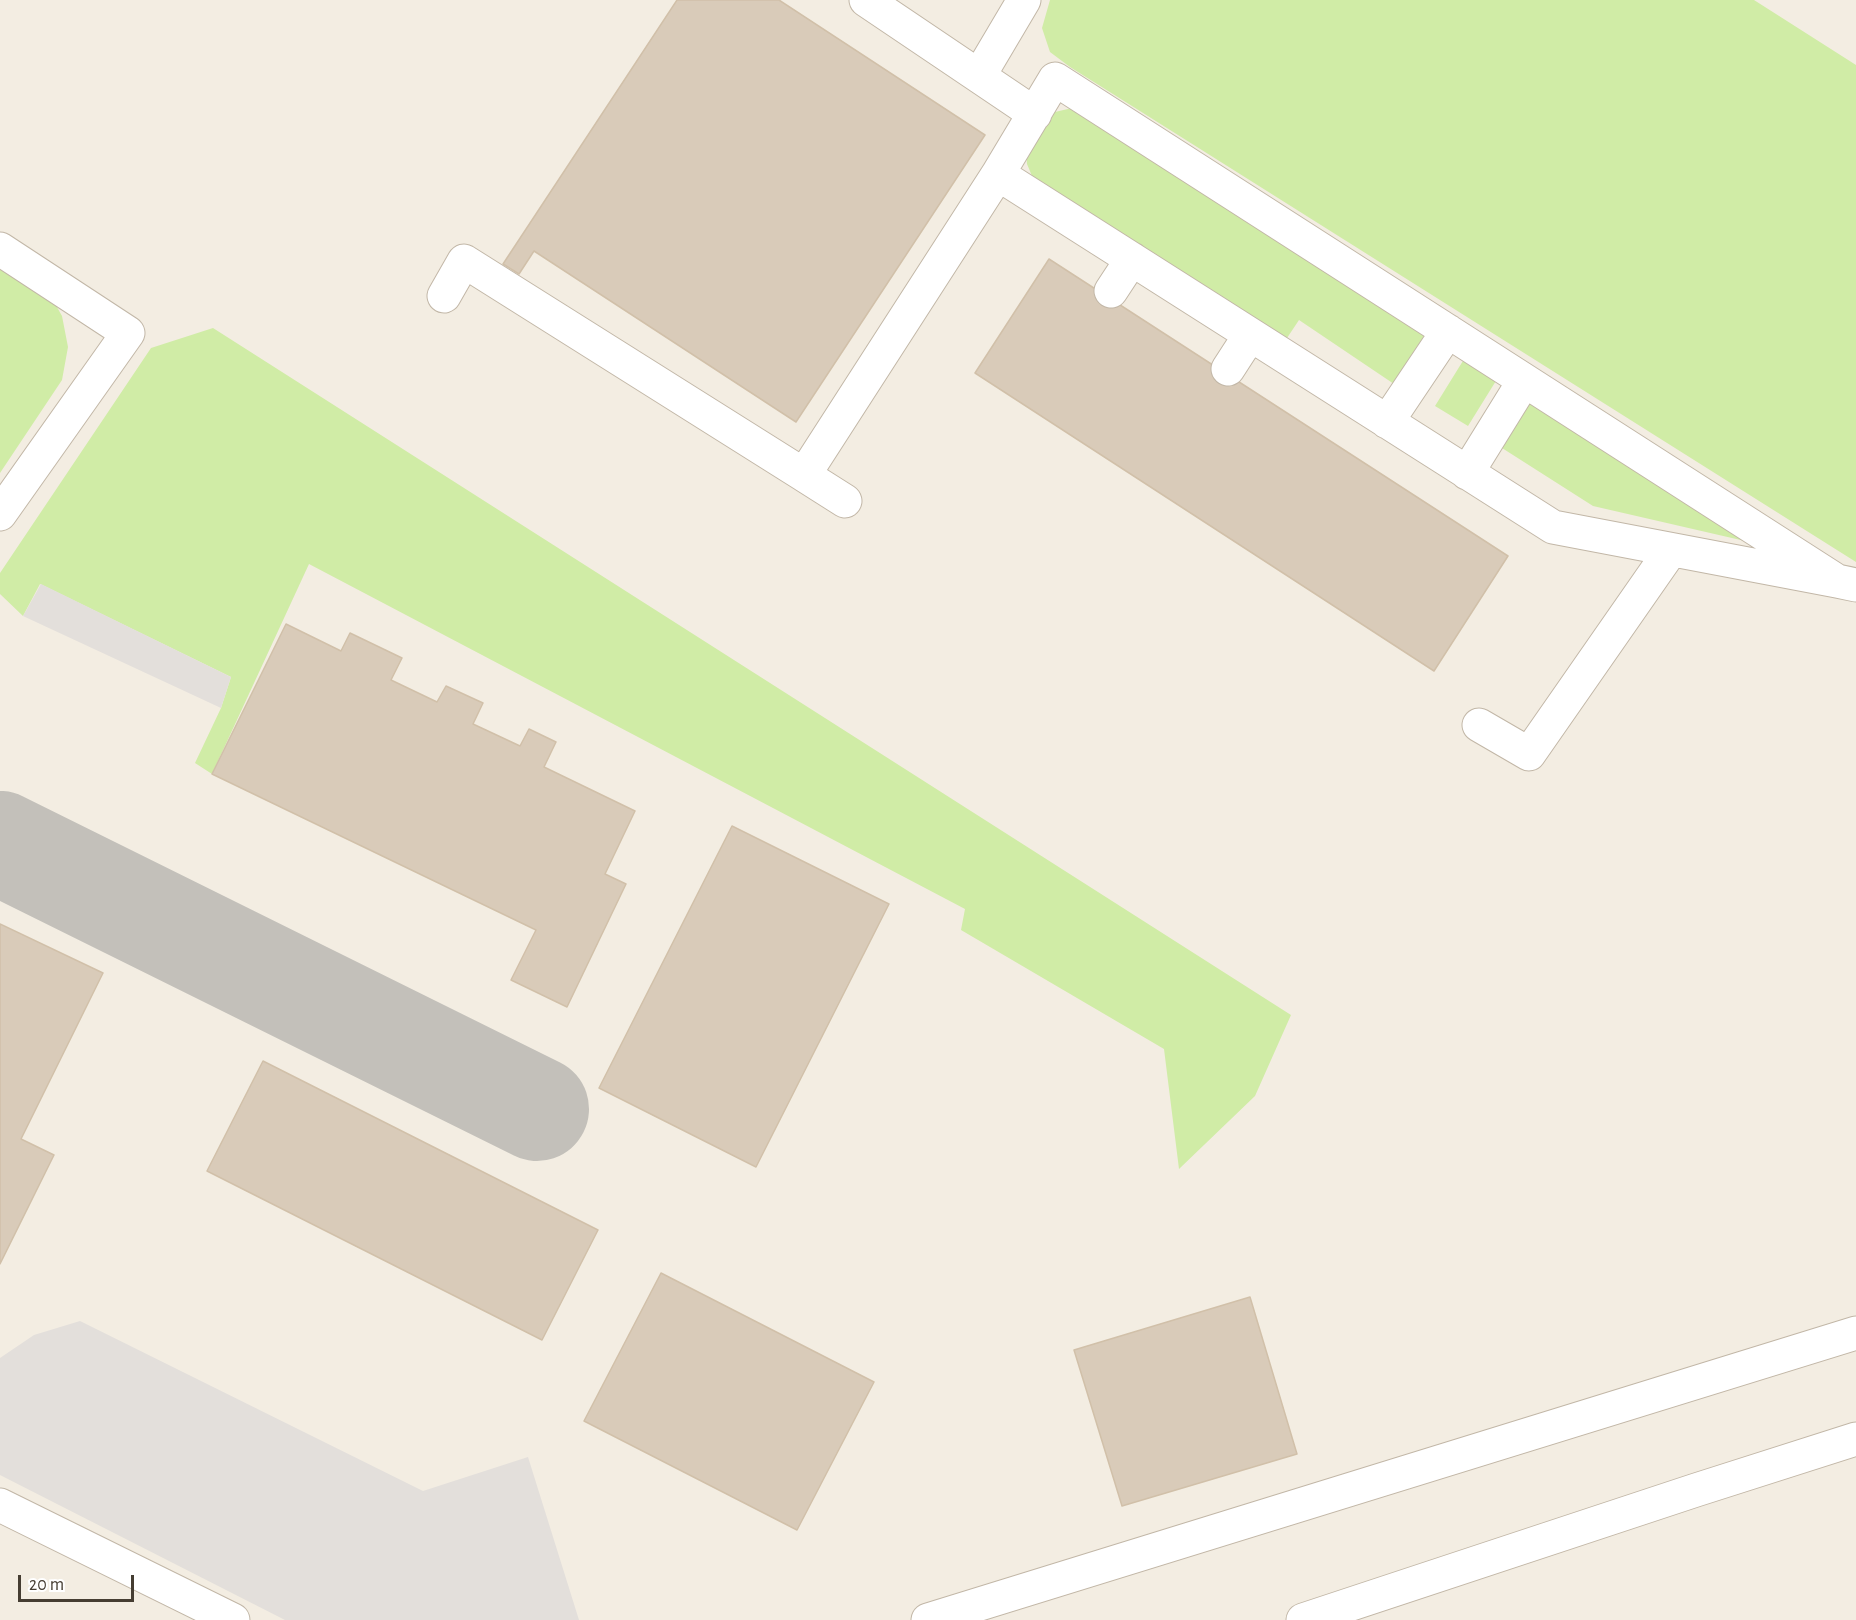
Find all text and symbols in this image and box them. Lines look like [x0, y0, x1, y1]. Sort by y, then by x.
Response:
scale bar [21, 1563, 136, 1601]
text: 20 m [29, 1576, 64, 1594]

